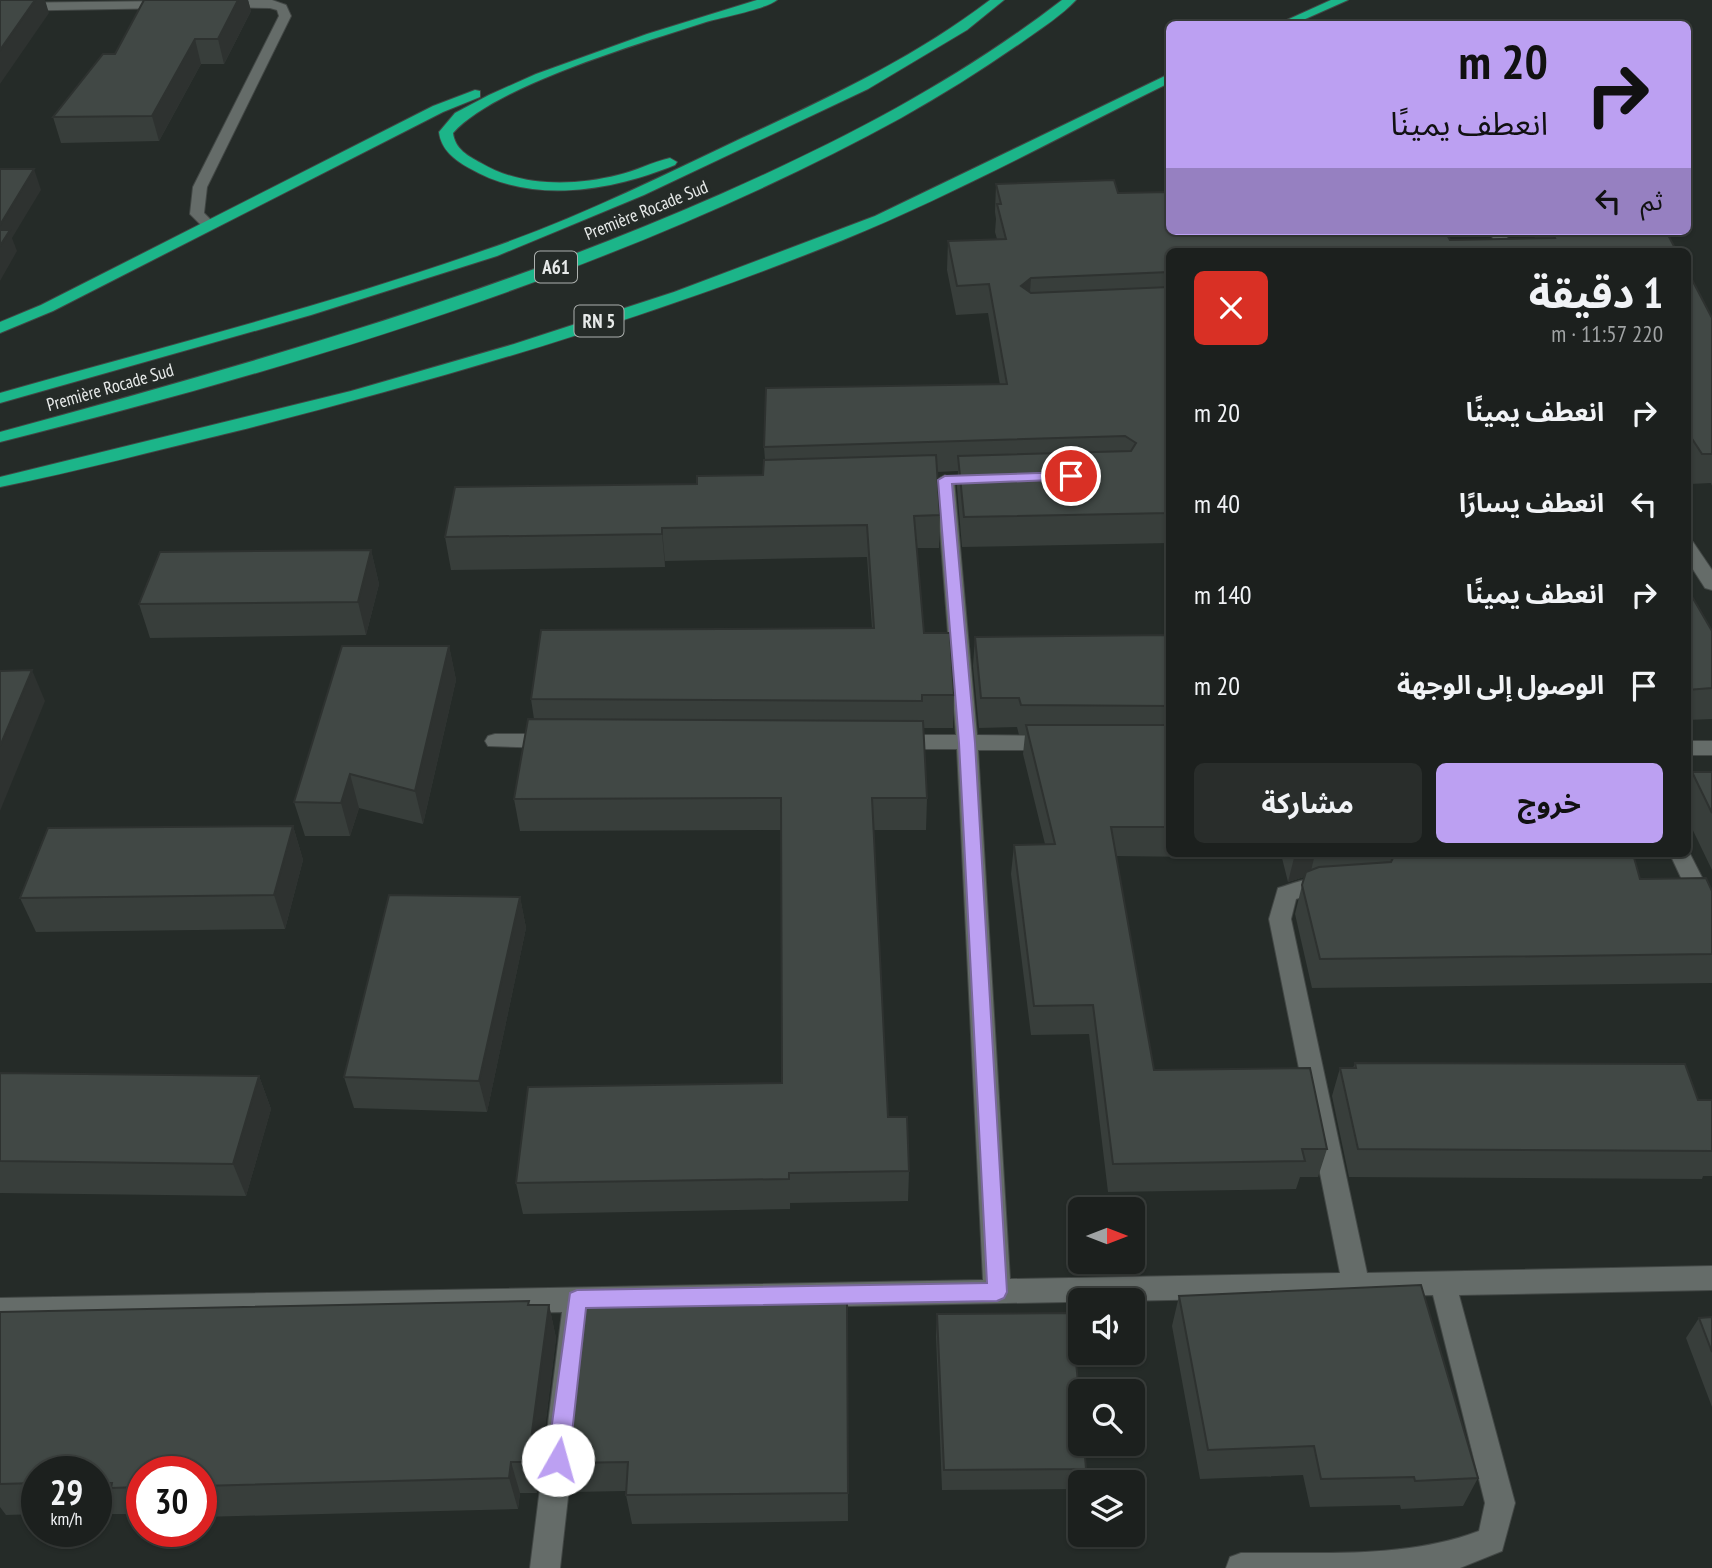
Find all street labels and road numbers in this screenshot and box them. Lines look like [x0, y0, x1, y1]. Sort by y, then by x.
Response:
street label: Première Rocade Sud [581, 175, 711, 245]
road number: A61 [535, 252, 577, 282]
road number: RN 5 [574, 306, 624, 336]
street label: Première Rocade Sud [44, 358, 176, 416]

